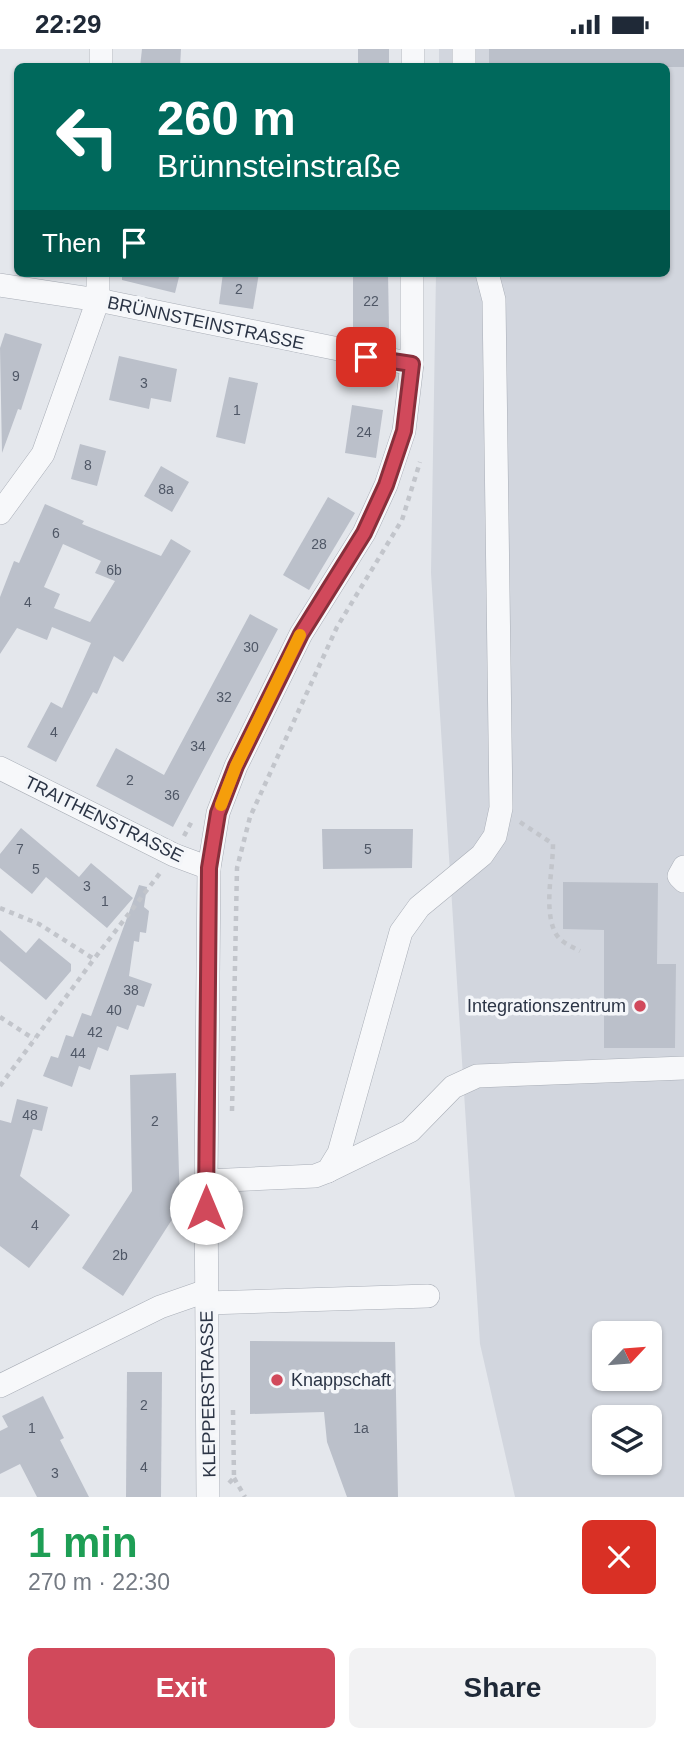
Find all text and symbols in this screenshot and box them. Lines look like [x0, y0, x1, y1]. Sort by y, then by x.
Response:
text: 22:29 [35, 9, 102, 39]
icon: left [42, 91, 133, 182]
text: 260 m [157, 91, 296, 145]
text: Brünnsteinstraße [157, 148, 401, 184]
icon: arrive [115, 224, 153, 262]
text: Then [42, 228, 101, 258]
house number: 2 [235, 281, 243, 297]
street label: BRÜNNSTEINSTRASSE [106, 292, 306, 354]
house number: 22 [363, 293, 379, 309]
pin [336, 327, 396, 387]
icon: arrive [347, 338, 385, 376]
house number: 9 [12, 368, 20, 384]
house number: 3 [140, 375, 148, 391]
house number: 1 [233, 402, 241, 418]
house number: 24 [356, 424, 372, 440]
house number: 8 [84, 457, 92, 473]
house number: 8a [158, 481, 174, 497]
house number: 6 [52, 525, 60, 541]
house number: 28 [311, 536, 327, 552]
house number: 6b [106, 562, 122, 578]
house number: 4 [24, 594, 32, 610]
house number: 30 [243, 639, 259, 655]
house number: 32 [216, 689, 232, 705]
house number: 4 [50, 724, 58, 740]
house number: 34 [190, 738, 206, 754]
street label: TRAITHENSTRASSE [21, 772, 187, 866]
house number: 2 [126, 772, 134, 788]
house number: 36 [164, 787, 180, 803]
house number: 7 [16, 841, 24, 857]
house number: 5 [364, 841, 372, 857]
house number: 5 [32, 861, 40, 877]
house number: 3 [83, 878, 91, 894]
house number: 1 [101, 893, 109, 909]
house number: 38 [123, 982, 139, 998]
place label: Integrationszentrum [467, 996, 626, 1016]
marker: Integrationszentrum [632, 998, 648, 1014]
house number: 40 [106, 1002, 122, 1018]
house number: 42 [87, 1024, 103, 1040]
house number: 44 [70, 1045, 86, 1061]
house number: 48 [22, 1107, 38, 1123]
house number: 2 [151, 1113, 159, 1129]
position arrow [169, 1171, 243, 1245]
house number: 4 [31, 1217, 39, 1233]
house number: 2b [112, 1247, 128, 1263]
street label: KLEPPERSTRASSE [197, 1310, 219, 1478]
north arrow [592, 1321, 662, 1391]
map controls [592, 1321, 662, 1475]
place label: Knappschaft [291, 1370, 391, 1390]
marker: Knappschaft [269, 1372, 285, 1388]
house number: 2 [140, 1397, 148, 1413]
button: layers [592, 1405, 662, 1475]
house number: 1 [28, 1420, 36, 1436]
house number: 1a [353, 1420, 369, 1436]
house number: 4 [140, 1459, 148, 1475]
house number: 3 [51, 1465, 59, 1481]
text: 1 min [28, 1519, 138, 1566]
button: close [582, 1520, 656, 1594]
text: 270 m · 22:30 [28, 1569, 170, 1595]
button: Exit [28, 1648, 335, 1728]
button: Share [349, 1648, 656, 1728]

